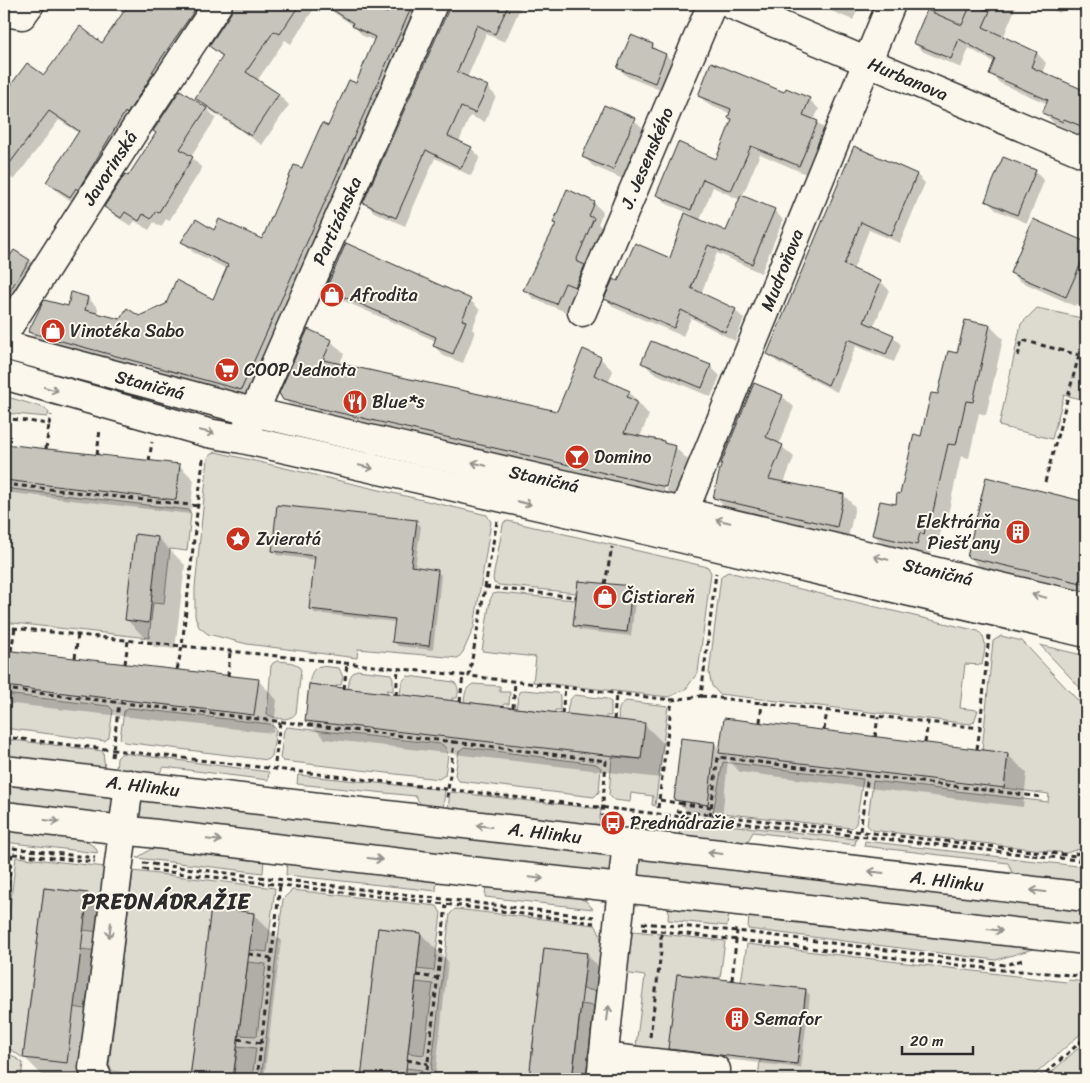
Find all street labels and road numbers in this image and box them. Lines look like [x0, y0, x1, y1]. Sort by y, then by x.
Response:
street label: Hurbanova [863, 48, 953, 110]
street label: J. Jesenského [611, 102, 683, 215]
street label: Javorinská [73, 124, 146, 213]
street label: Partizánska [303, 171, 371, 271]
street label: Mudroňova [751, 224, 813, 316]
street label: Staničná [112, 360, 188, 410]
street label: Staničná [506, 455, 582, 503]
street label: Staničná [900, 548, 976, 596]
street label: A. Hlinku [103, 766, 182, 806]
street label: A. Hlinku [505, 813, 584, 853]
street label: A. Hlinku [907, 861, 986, 901]

